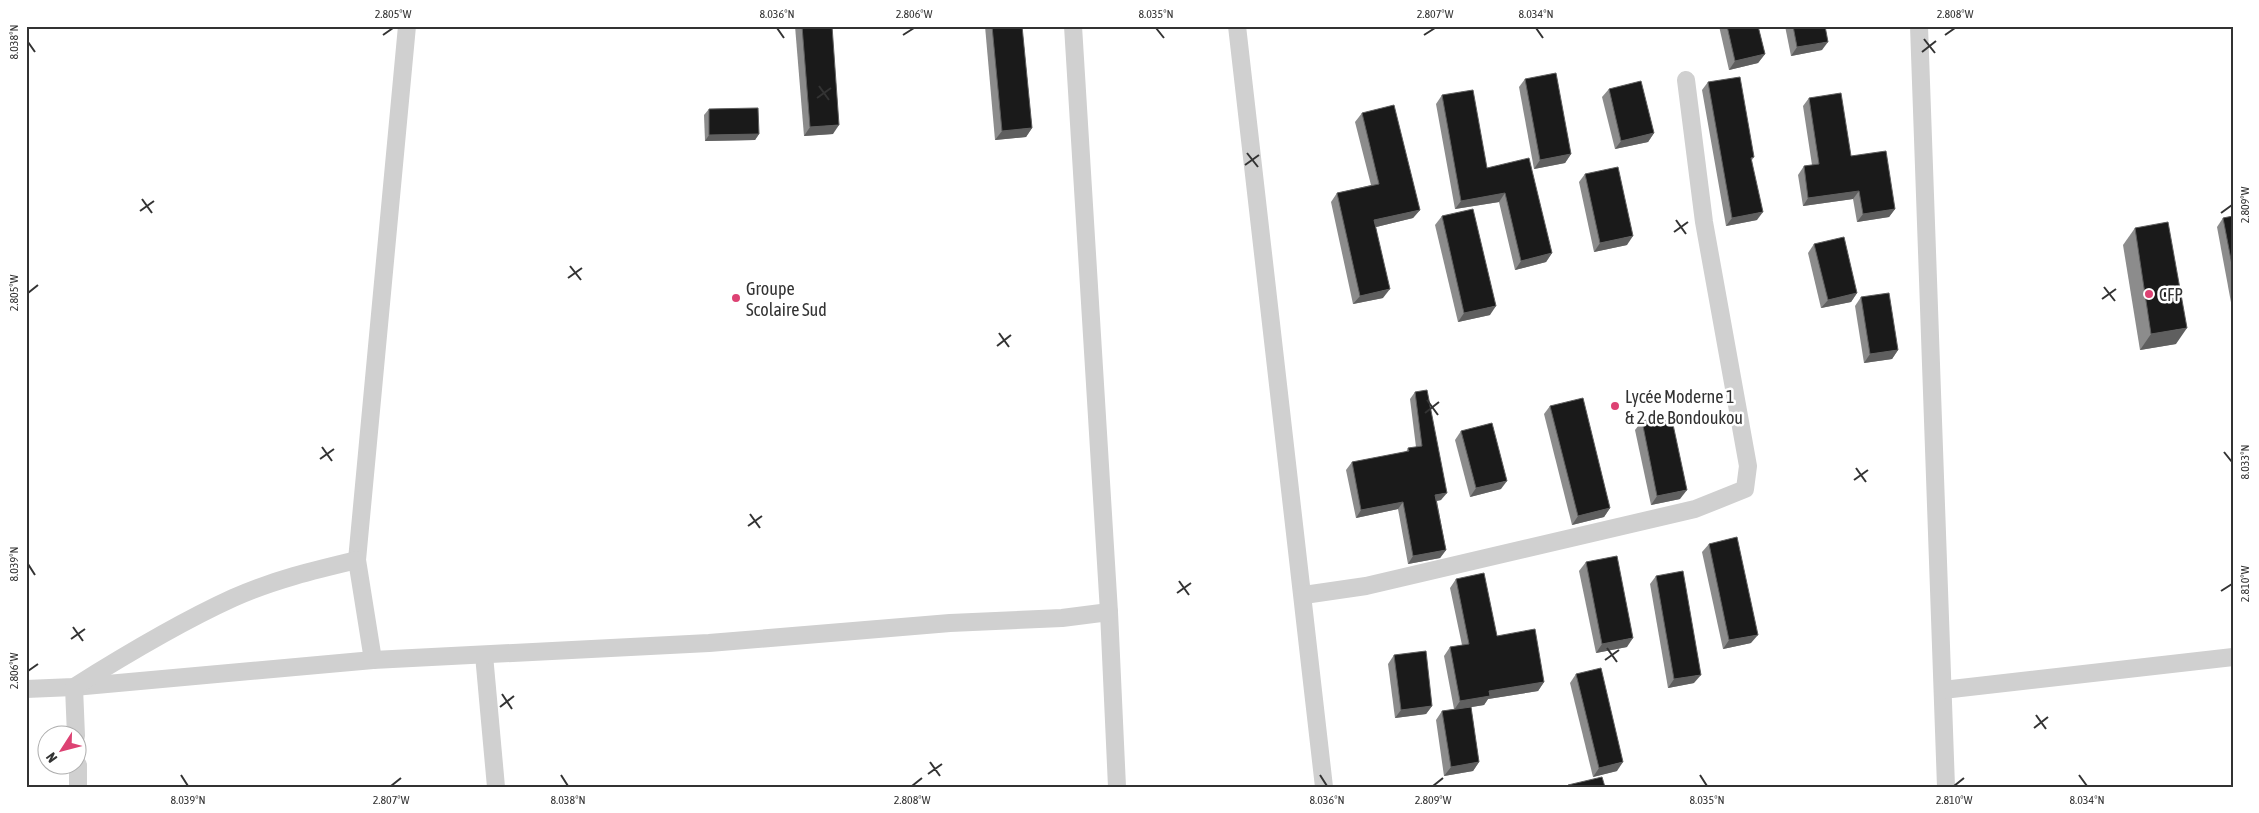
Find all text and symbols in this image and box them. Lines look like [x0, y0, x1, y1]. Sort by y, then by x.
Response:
text: 2.805°W [375, 7, 412, 21]
text: 8.036°N [759, 7, 795, 21]
text: 2.806°W [896, 7, 933, 21]
text: 8.035°N [1138, 7, 1174, 21]
text: 2.807°W [1417, 7, 1454, 21]
text: 8.034°N [1518, 7, 1554, 21]
text: 2.808°W [1937, 7, 1974, 21]
text: 8.038°N [7, 24, 21, 60]
text: 2.809°W [2238, 186, 2252, 223]
text: 2.805°W [7, 274, 21, 311]
place label: Groupe Scolaire Sud [746, 278, 827, 320]
place label: CFP [2159, 284, 2183, 305]
marker: CFP [2143, 288, 2155, 300]
marker: Groupe Scolaire Sud [730, 292, 742, 304]
place label: Lycée Moderne 1 & 2 de Bondoukou [1625, 386, 1743, 428]
marker: Lycée Moderne 1 & 2 de Bondoukou [1609, 400, 1621, 412]
text: 8.033°N [2238, 444, 2252, 480]
text: 8.039°N [7, 546, 21, 582]
text: 2.810°W [2238, 565, 2252, 602]
text: 2.806°W [7, 652, 21, 689]
north arrow [38, 726, 88, 776]
text: N [43, 750, 60, 766]
text: 8.039°N [170, 793, 206, 807]
text: 2.807°W [373, 793, 410, 807]
text: 8.038°N [550, 793, 586, 807]
text: 2.808°W [894, 793, 931, 807]
text: 8.036°N [1309, 793, 1345, 807]
text: 2.809°W [1415, 793, 1452, 807]
text: 8.035°N [1689, 793, 1725, 807]
text: 2.810°W [1936, 793, 1973, 807]
text: 8.034°N [2069, 793, 2105, 807]

